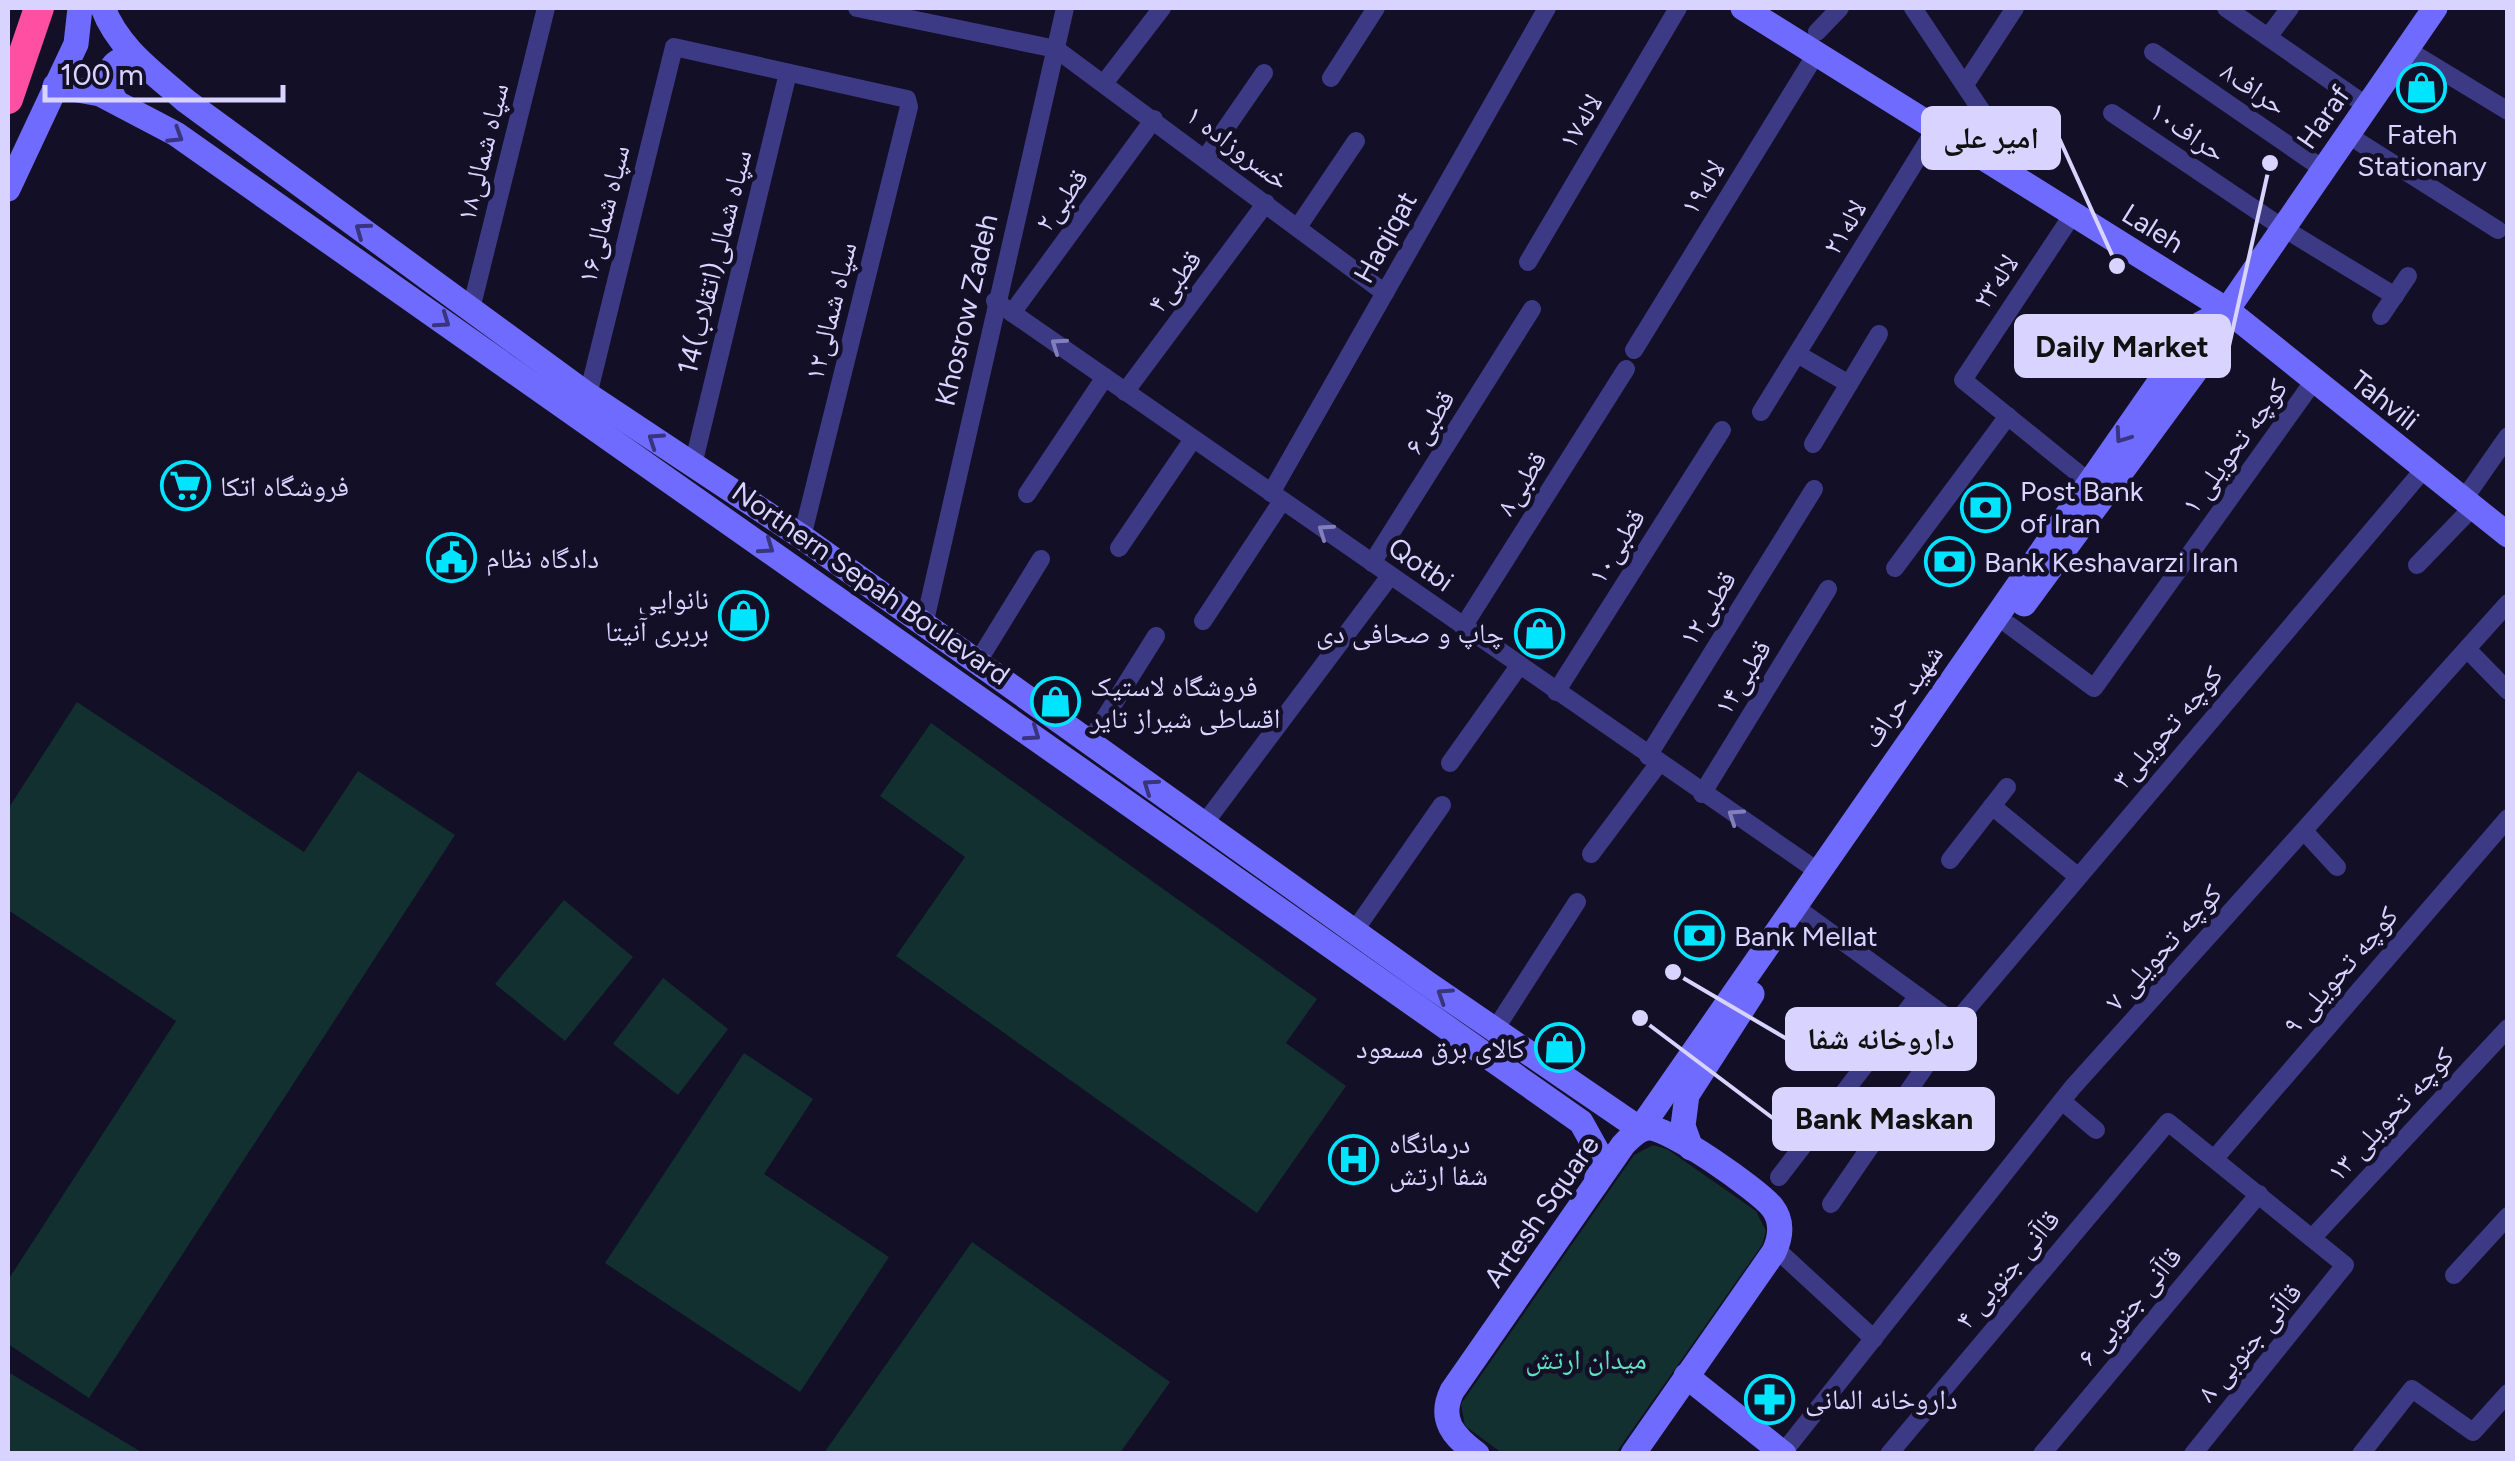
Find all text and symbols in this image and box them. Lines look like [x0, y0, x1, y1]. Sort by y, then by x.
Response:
scale bar [45, 40, 282, 102]
street label: حراف۸ [2215, 54, 2293, 122]
text: 100 m [60, 56, 144, 93]
shop icon: Fateh Stationary [2396, 61, 2448, 113]
street label: Haraf [2289, 78, 2357, 155]
street label: سپاه شمالی۱۸ [448, 79, 517, 225]
street label: لاله۱۷ [1550, 87, 1610, 155]
street label: حراف۱۰ [2143, 93, 2233, 169]
street label: خسروزاده ۱ [1180, 97, 1296, 197]
callout: امیر علی [1923, 108, 2059, 168]
place label: Fateh Stationary [2357, 117, 2487, 183]
text: امیر علی [1943, 119, 2039, 156]
one-way arrow [165, 123, 183, 142]
street label: سپاه شمالی۱۶ [569, 141, 638, 287]
street label: 14سپاه شمالی(اتقلاب) [670, 146, 759, 378]
street label: لاله۱۹ [1672, 153, 1732, 221]
street label: قطبی۲ [1027, 162, 1096, 239]
street label: Haqiqat [1346, 185, 1424, 289]
street label: لاله۲۱ [1814, 193, 1874, 261]
street label: Laleh [2116, 196, 2190, 260]
street label: Khosrow Zadeh [927, 211, 1005, 409]
one-way arrow [355, 223, 374, 242]
street label: سپاه شمالی۱۲ [796, 238, 865, 384]
street label: قطبی۴ [1140, 243, 1209, 320]
street label: لاله۲۳ [1965, 247, 2025, 315]
one-way arrow [432, 309, 450, 327]
callout: Daily Market [2016, 316, 2229, 376]
text: Daily Market [2035, 328, 2209, 365]
one-way arrow [1051, 339, 1070, 357]
street label: Tahvili [2344, 363, 2426, 437]
street label: کوچه تحویلی ۱ [2174, 372, 2295, 521]
street label: قطبی۶ [1396, 384, 1463, 461]
one-way arrow [2116, 425, 2134, 444]
one-way arrow [647, 434, 666, 452]
street label: قطبی۸ [1488, 445, 1555, 522]
supermarket icon: فروشگاه اتکا [159, 460, 211, 512]
place label: فروشگاه اتکا [220, 469, 349, 503]
street label: Northern Sepah Boulevard [726, 474, 1016, 692]
place label: Post Bank of Iran [2020, 474, 2144, 540]
bank icon: Post Bank of Iran [1959, 481, 2011, 533]
street label: قطبی۱۰ [1580, 502, 1653, 590]
one-way arrow [1317, 525, 1336, 543]
street label: Qotbi [1382, 530, 1460, 598]
public building icon: دادگاه نظام [425, 532, 477, 584]
one-way arrow [755, 535, 774, 553]
bank icon: Bank Keshavarzi Iran [1923, 536, 1975, 588]
place label: دادگاه نظام [486, 541, 599, 577]
place label: Bank Keshavarzi Iran [1984, 545, 2238, 579]
street label: قطبی۱۲ [1671, 564, 1744, 652]
place label: نانوایی بربری آنیتا [605, 582, 709, 648]
shop icon: نانوایی بربری آنیتا [718, 589, 770, 641]
shop icon: چاپ و صحافی دی [1513, 607, 1565, 659]
place label: چاپ و صحافی دی [1316, 616, 1504, 651]
street label: قطبی۱۴ [1706, 633, 1779, 721]
street label: شهید حراف [1854, 638, 1950, 754]
street label: کوچه تحویلی۳ [2104, 658, 2231, 796]
place label: فروشگاه لاستیک اقساطی شیراز تایر [1089, 669, 1281, 736]
shop icon: فروشگاه لاستیک اقساطی شیراز تایر [1029, 676, 1081, 728]
one-way arrow [1022, 722, 1040, 739]
one-way arrow [1143, 780, 1162, 798]
one-way arrow [1728, 810, 1747, 828]
street label: کوچه تحویلی ۷ [2097, 876, 2230, 1018]
street label: کوچه تحویلی ۹ [2275, 899, 2406, 1042]
bank icon: Bank Mellat [1673, 910, 1725, 962]
place label: Bank Mellat [1734, 919, 1878, 953]
one-way arrow [1437, 988, 1455, 1007]
callout: داروخانه شفا [1787, 1009, 1975, 1069]
text: داروخانه شفا [1807, 1020, 1955, 1057]
shop icon: کالای برق مسعود [1534, 1022, 1586, 1074]
place label: کالای برق مسعود [1356, 1031, 1525, 1066]
street label: کوچه تحویلی ۱۳ [2319, 1040, 2462, 1189]
callout: Bank Maskan [1774, 1089, 1993, 1149]
text: Bank Maskan [1795, 1100, 1973, 1137]
place label: درمانگاه شفا ارتش [1389, 1126, 1488, 1193]
street label: Artesh Square [1476, 1128, 1606, 1294]
hospital icon: درمانگاه شفا ارتش [1328, 1133, 1380, 1185]
street label: قاآنی جنوبی ۴ [1947, 1203, 2067, 1336]
street label: قاآنی جنوبی ۶ [2069, 1240, 2189, 1373]
street label: قاآنی جنوبی ۸ [2189, 1276, 2309, 1409]
park label: میدان ارتش [1525, 1342, 1647, 1377]
pharmacy icon: داروخانه المانی [1744, 1373, 1796, 1425]
place label: داروخانه المانی [1805, 1382, 1958, 1417]

